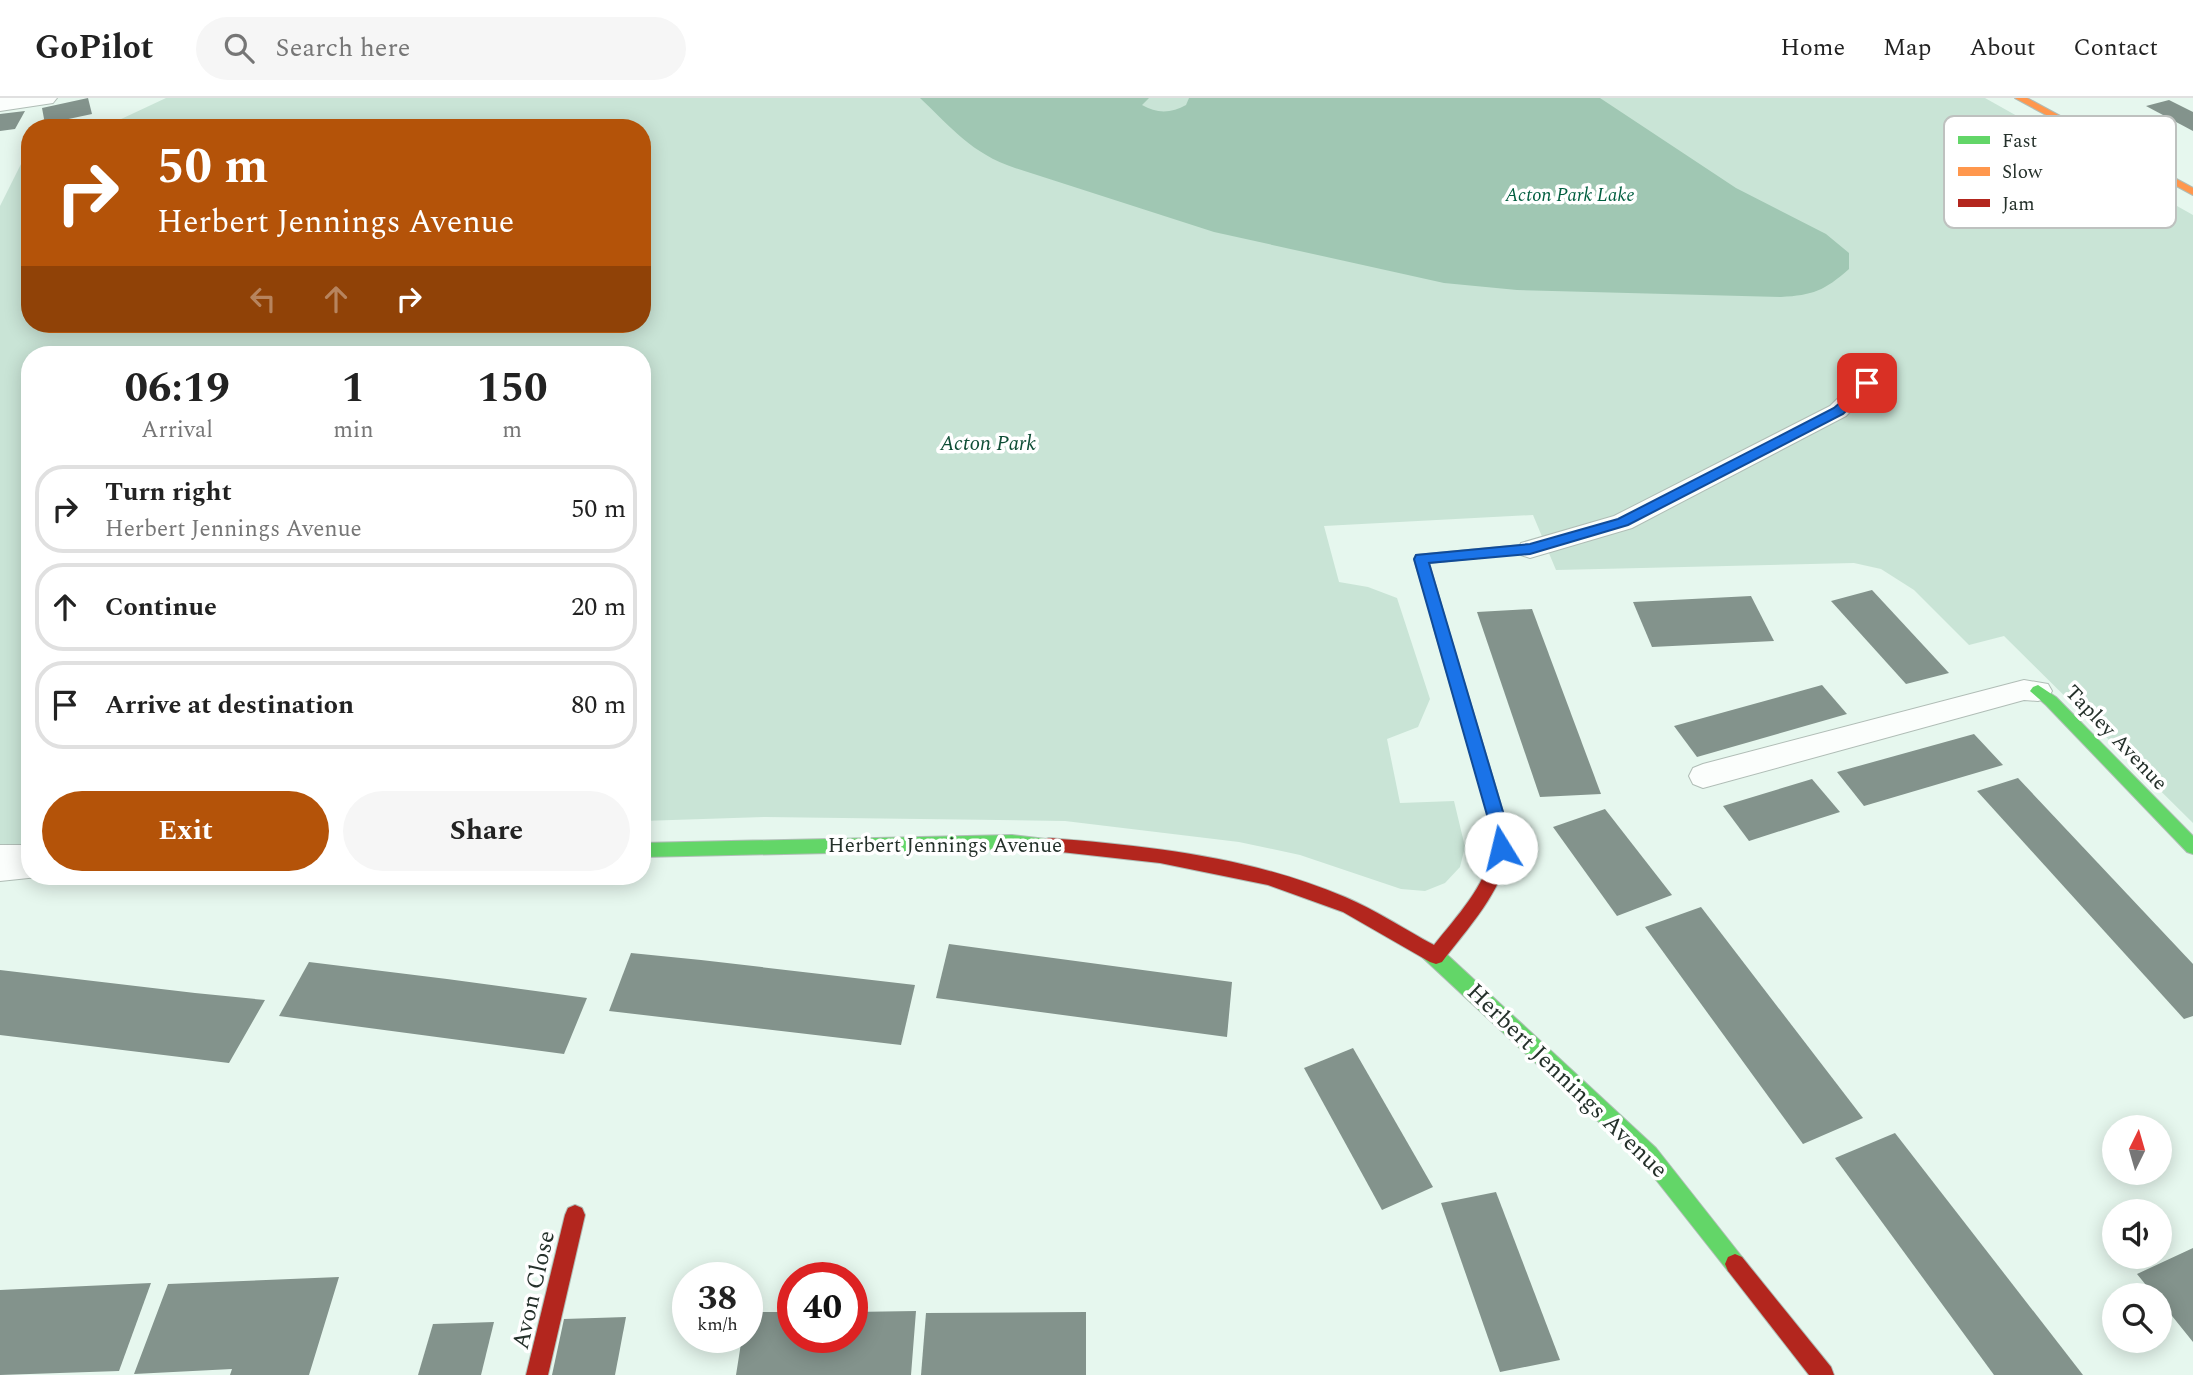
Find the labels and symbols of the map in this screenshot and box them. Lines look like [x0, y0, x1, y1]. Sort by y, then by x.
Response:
legend [1944, 116, 2176, 228]
text: Fast [2002, 127, 2038, 156]
text: Slow [2002, 158, 2043, 187]
water label: Acton Park Lake [1504, 181, 1635, 210]
text: Jam [2002, 190, 2034, 219]
pin [1837, 353, 1897, 413]
park label: Acton Park [939, 428, 1036, 460]
street label: Tapley Avenue [2057, 678, 2175, 798]
position arrow [1464, 811, 1538, 885]
street label: Herbert Jennings Avenue [828, 830, 1062, 862]
street label: Herbert Jennings Avenue [1458, 975, 1676, 1187]
north arrow [2102, 1115, 2172, 1185]
street label: Avon Close [503, 1227, 565, 1353]
speed limit sign: 40 [777, 1262, 868, 1353]

